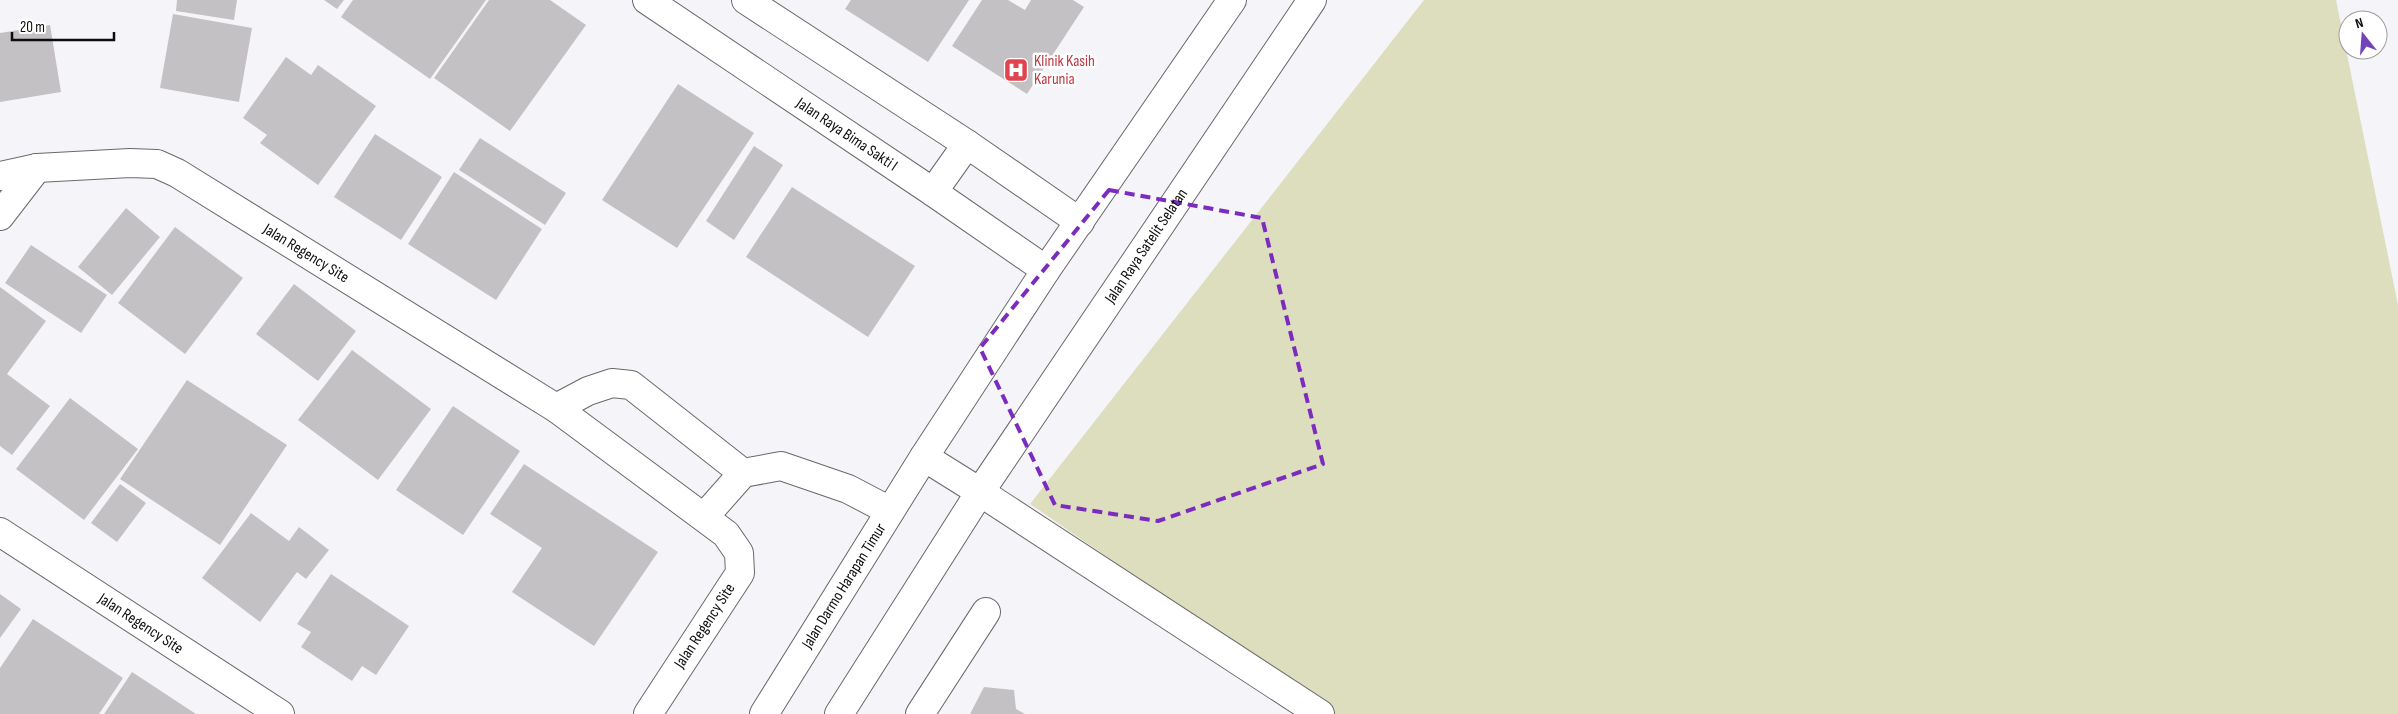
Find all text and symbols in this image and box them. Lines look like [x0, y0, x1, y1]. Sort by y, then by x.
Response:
scale bar [12, 10, 115, 42]
north arrow [2338, 10, 2388, 60]
text: N [2353, 14, 2365, 32]
text: 20 m [20, 18, 45, 37]
place label: Klinik Kasih Karunia [1034, 52, 1095, 89]
hospital icon: Klinik Kasih Karunia [1003, 57, 1029, 83]
street label: Jalan Raya Bima Sakti I [792, 93, 901, 175]
street label: Jalan Raya Satelit Selatan [1100, 185, 1192, 308]
street label: Jalan Regency Site [259, 219, 353, 287]
street label: Jalan Darmo Harapan Timur [797, 519, 890, 653]
street label: Jalan Regency Site [670, 580, 739, 673]
street label: Jalan Regency Site [94, 589, 187, 658]

